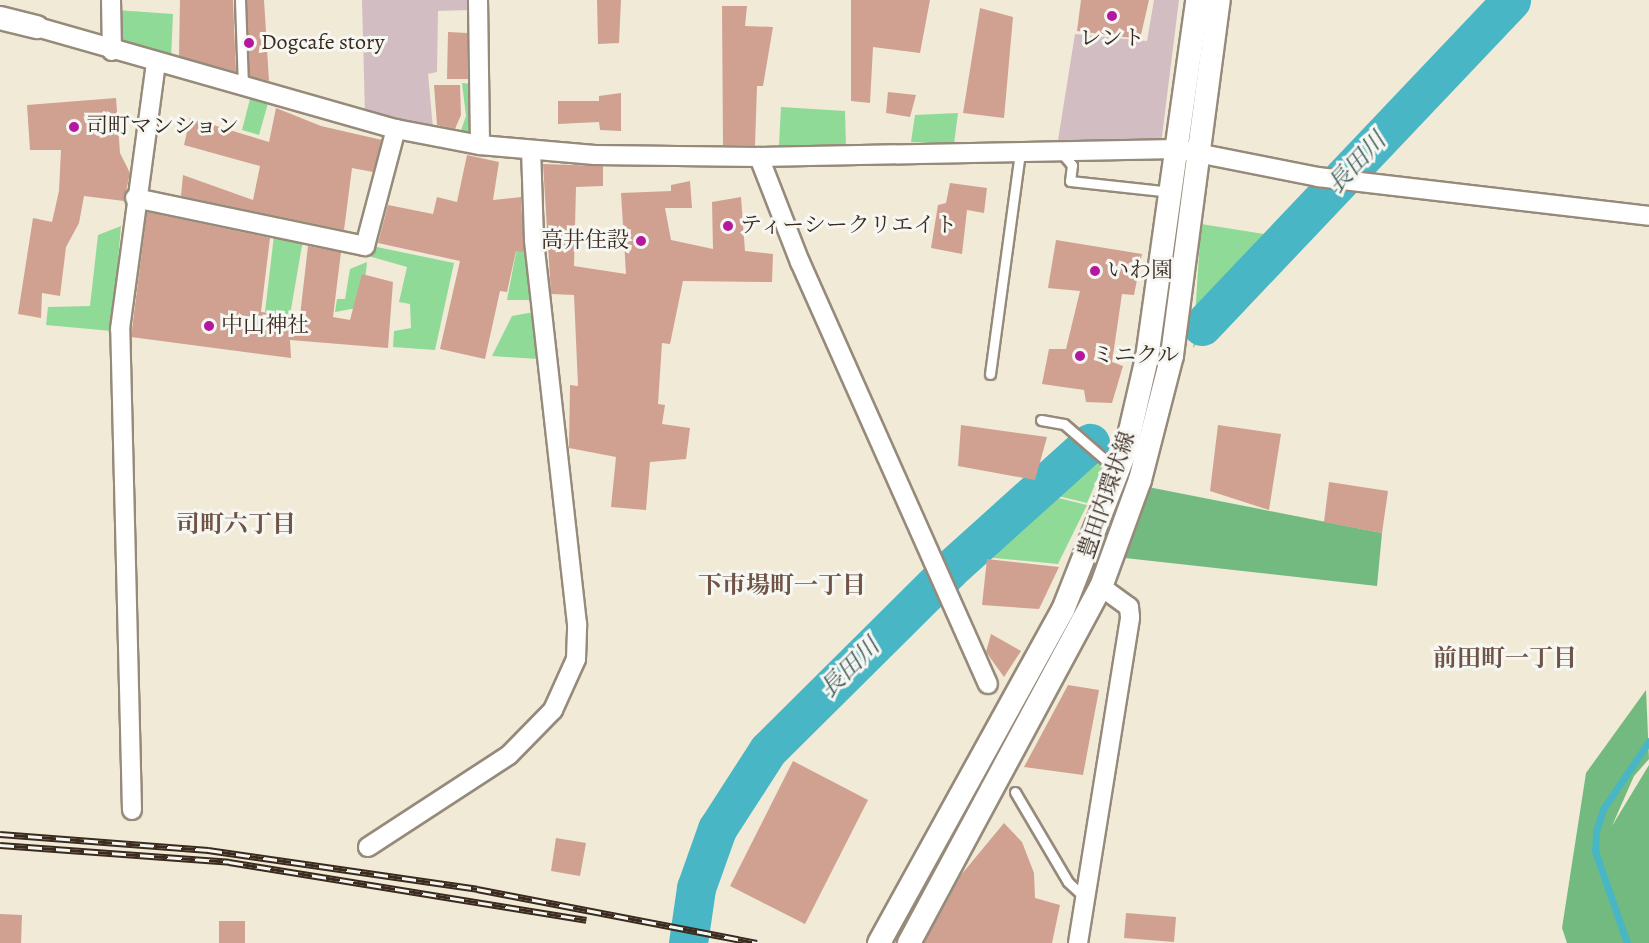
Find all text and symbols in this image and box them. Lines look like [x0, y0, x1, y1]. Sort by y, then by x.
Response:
marker: レント [1105, 9, 1119, 23]
place label: レント [1079, 26, 1145, 52]
place label: Dogcafe story [261, 30, 385, 56]
marker: Dogcafe story [242, 36, 256, 50]
place label: 司町マンション [86, 114, 240, 140]
marker: 司町マンション [67, 120, 81, 134]
water label: 長田川 [1322, 127, 1392, 199]
place label: ティーシークリエイト [740, 213, 960, 239]
marker: ティーシークリエイト [721, 219, 735, 233]
place label: 高井住設 [541, 228, 629, 254]
marker: 高井住設 [634, 234, 648, 248]
place label: いわ園 [1107, 258, 1173, 284]
marker: いわ園 [1088, 264, 1102, 278]
place label: 中山神社 [221, 313, 309, 339]
marker: 中山神社 [202, 319, 216, 333]
place label: ミニクル [1092, 343, 1180, 369]
marker: ミニクル [1073, 349, 1087, 363]
street label: 豊田内環状線 [1073, 428, 1141, 562]
district label: 司町六丁目 [176, 511, 296, 539]
district label: 下市場町一丁目 [698, 572, 866, 600]
water label: 長田川 [814, 632, 886, 704]
district label: 前田町一丁目 [1433, 645, 1577, 673]

